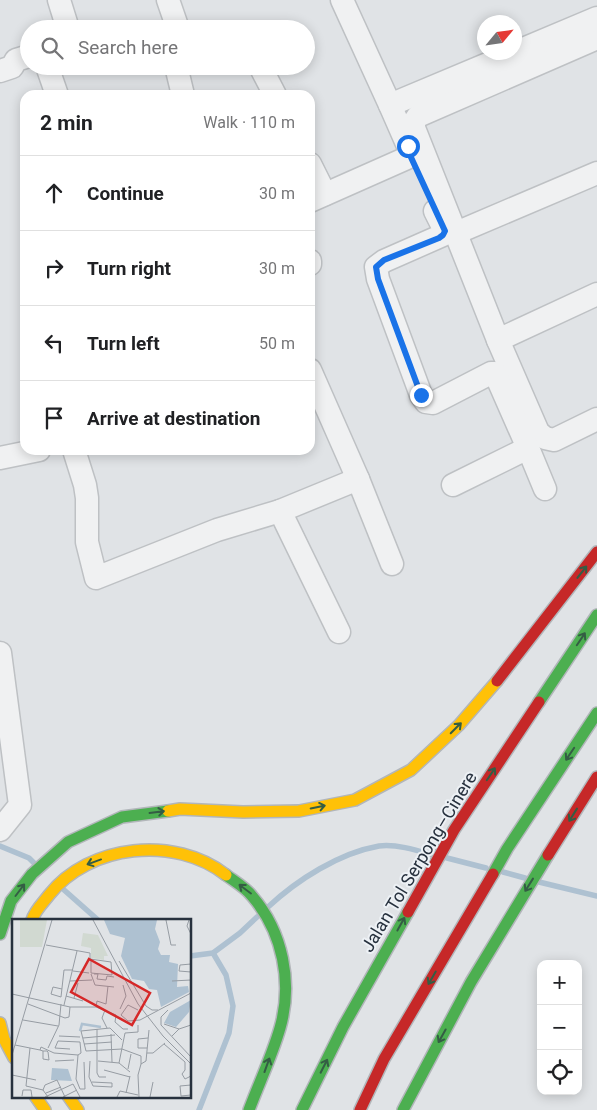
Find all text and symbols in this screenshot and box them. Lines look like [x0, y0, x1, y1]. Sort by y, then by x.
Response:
north arrow [477, 15, 522, 60]
search box [20, 20, 315, 75]
icon: search [38, 34, 66, 62]
text: Search here [78, 36, 178, 59]
text: 2 min [40, 111, 93, 135]
text: Walk · 110 m [203, 113, 295, 132]
route start [397, 135, 420, 158]
icon: ahead [40, 179, 68, 207]
text: Continue [87, 182, 164, 205]
text: 30 m [259, 184, 295, 203]
icon: right [40, 254, 68, 282]
text: Turn right [87, 257, 171, 280]
text: 30 m [259, 259, 295, 278]
icon: left [40, 329, 68, 357]
text: Turn left [87, 332, 160, 355]
text: 50 m [259, 334, 295, 353]
route end [410, 384, 433, 407]
icon: arrive [40, 404, 68, 432]
text: Arrive at destination [87, 407, 260, 430]
one-way arrow [576, 566, 587, 579]
one-way arrow [576, 632, 586, 646]
one-way arrow [450, 722, 462, 734]
one-way arrow [565, 746, 575, 760]
street label: Jalan Tol Serpong–Cinere [356, 768, 481, 956]
one-way arrow [486, 768, 496, 782]
one-way arrow [310, 802, 326, 811]
one-way arrow [148, 807, 164, 817]
one-way arrow [568, 808, 578, 822]
one-way arrow [87, 858, 102, 867]
one-way arrow [523, 878, 533, 892]
one-way arrow [14, 884, 25, 897]
one-way arrow [238, 884, 252, 894]
one-way arrow [397, 917, 407, 931]
inset map [12, 919, 191, 1098]
map controls [537, 960, 582, 1095]
button: + [537, 960, 582, 1005]
one-way arrow [426, 971, 436, 985]
button: − [537, 1005, 582, 1050]
one-way arrow [436, 1028, 446, 1043]
button: locate [537, 1050, 582, 1095]
one-way arrow [263, 1057, 272, 1073]
one-way arrow [319, 1059, 329, 1074]

